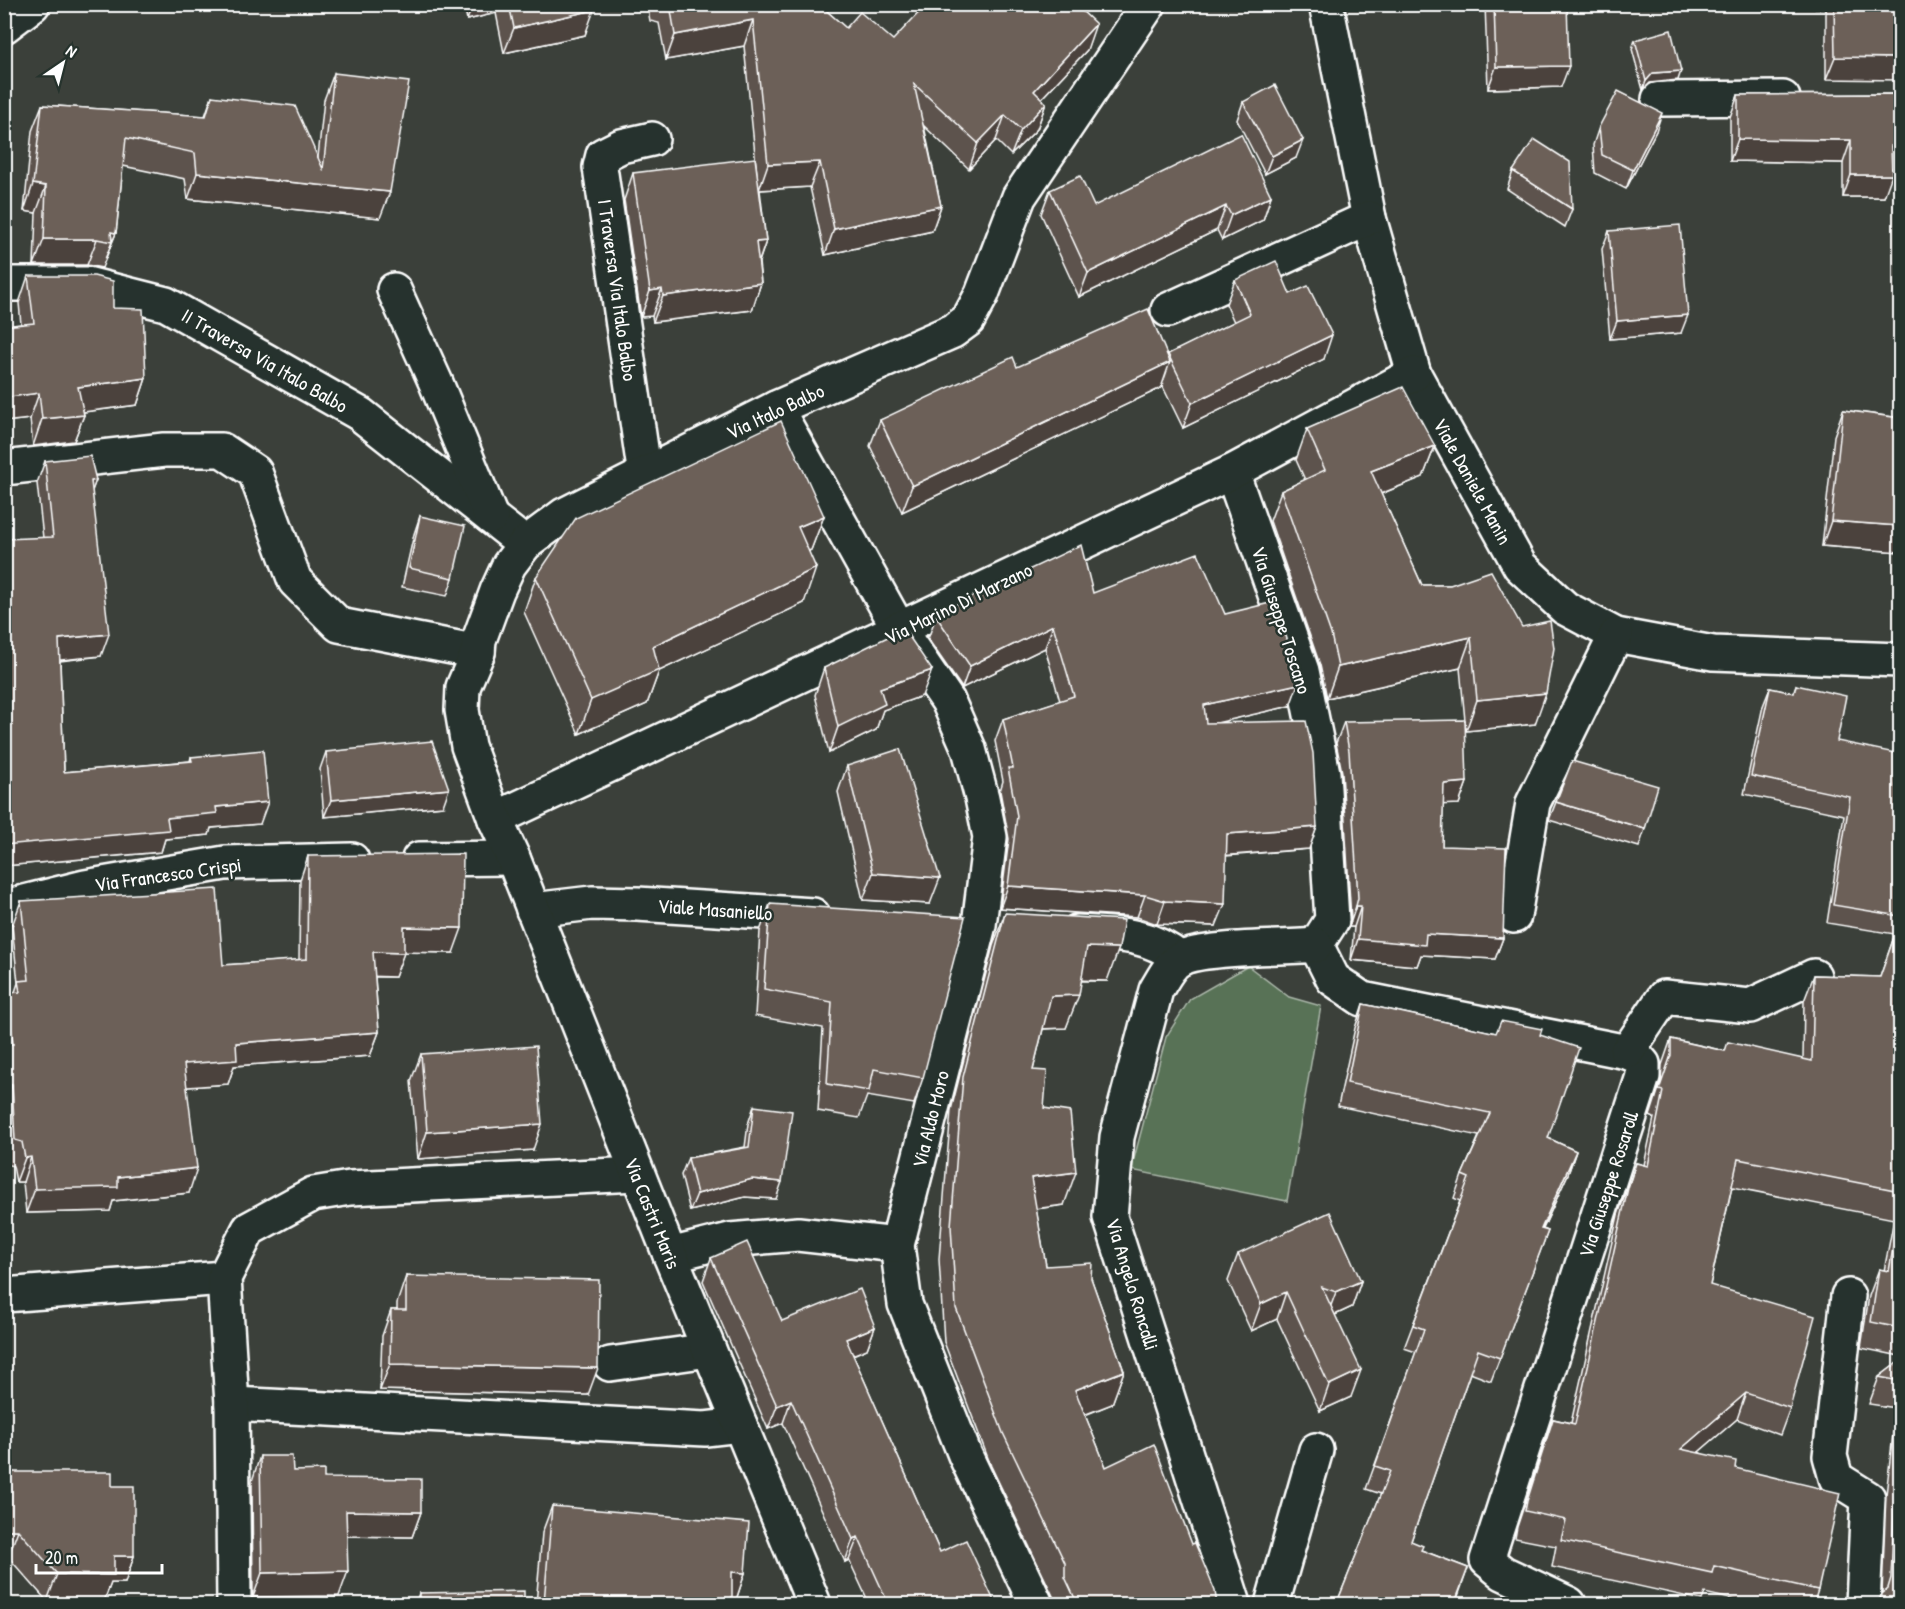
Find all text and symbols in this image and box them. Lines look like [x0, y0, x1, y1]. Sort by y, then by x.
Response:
north arrow [33, 33, 93, 93]
text: N [62, 39, 82, 62]
street label: I Traversa Via Italo Balbo [592, 197, 644, 383]
street label: II Traversa Via Italo Balbo [177, 301, 353, 419]
street label: Via Italo Balbo [722, 377, 828, 445]
street label: Viale Daniele Manin [1427, 413, 1519, 549]
street label: Via Giuseppe Toscano [1245, 543, 1319, 697]
street label: Via Marino Di Marzano [880, 556, 1036, 650]
street label: Via Francesco Crispi [93, 850, 243, 898]
street label: Viale Masaniello [657, 892, 773, 926]
street label: Via Aldo Moro [905, 1067, 955, 1171]
street label: Via Giuseppe Rosaroll [1572, 1107, 1645, 1261]
street label: Via Castri Maris [618, 1153, 688, 1273]
street label: Via Angelo Roncalli [1100, 1215, 1166, 1353]
scale bar [36, 1537, 162, 1575]
text: 20 m [45, 1545, 78, 1570]

